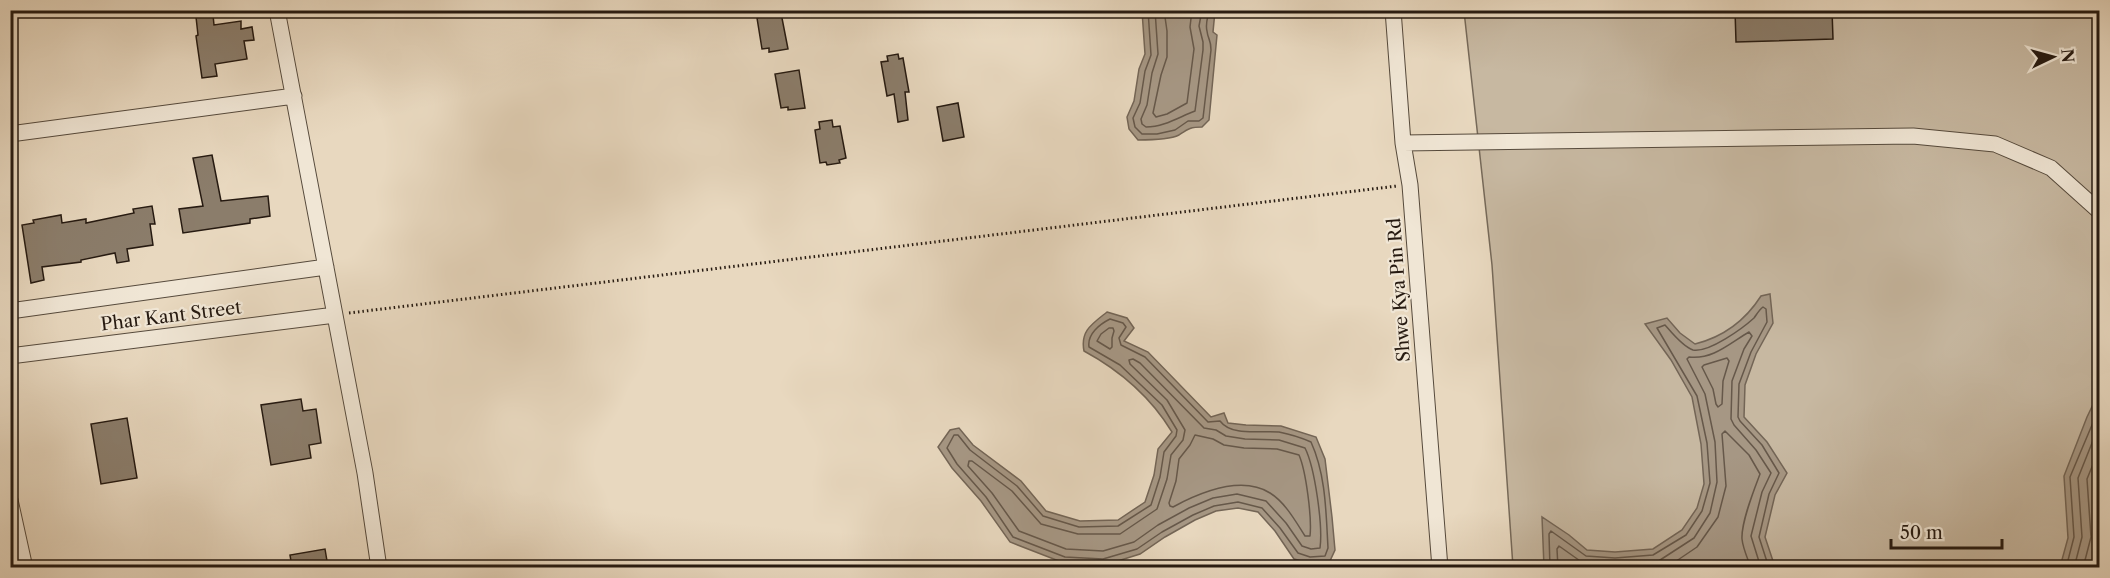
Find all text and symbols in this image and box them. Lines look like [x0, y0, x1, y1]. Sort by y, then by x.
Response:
north arrow [2023, 27, 2083, 87]
text: N [2057, 48, 2079, 64]
street label: Shwe Kya Pin Rd [1383, 217, 1415, 363]
street label: Phar Kant Street [99, 296, 243, 336]
scale bar [1891, 512, 2002, 550]
text: 50 m [1900, 522, 1943, 544]

